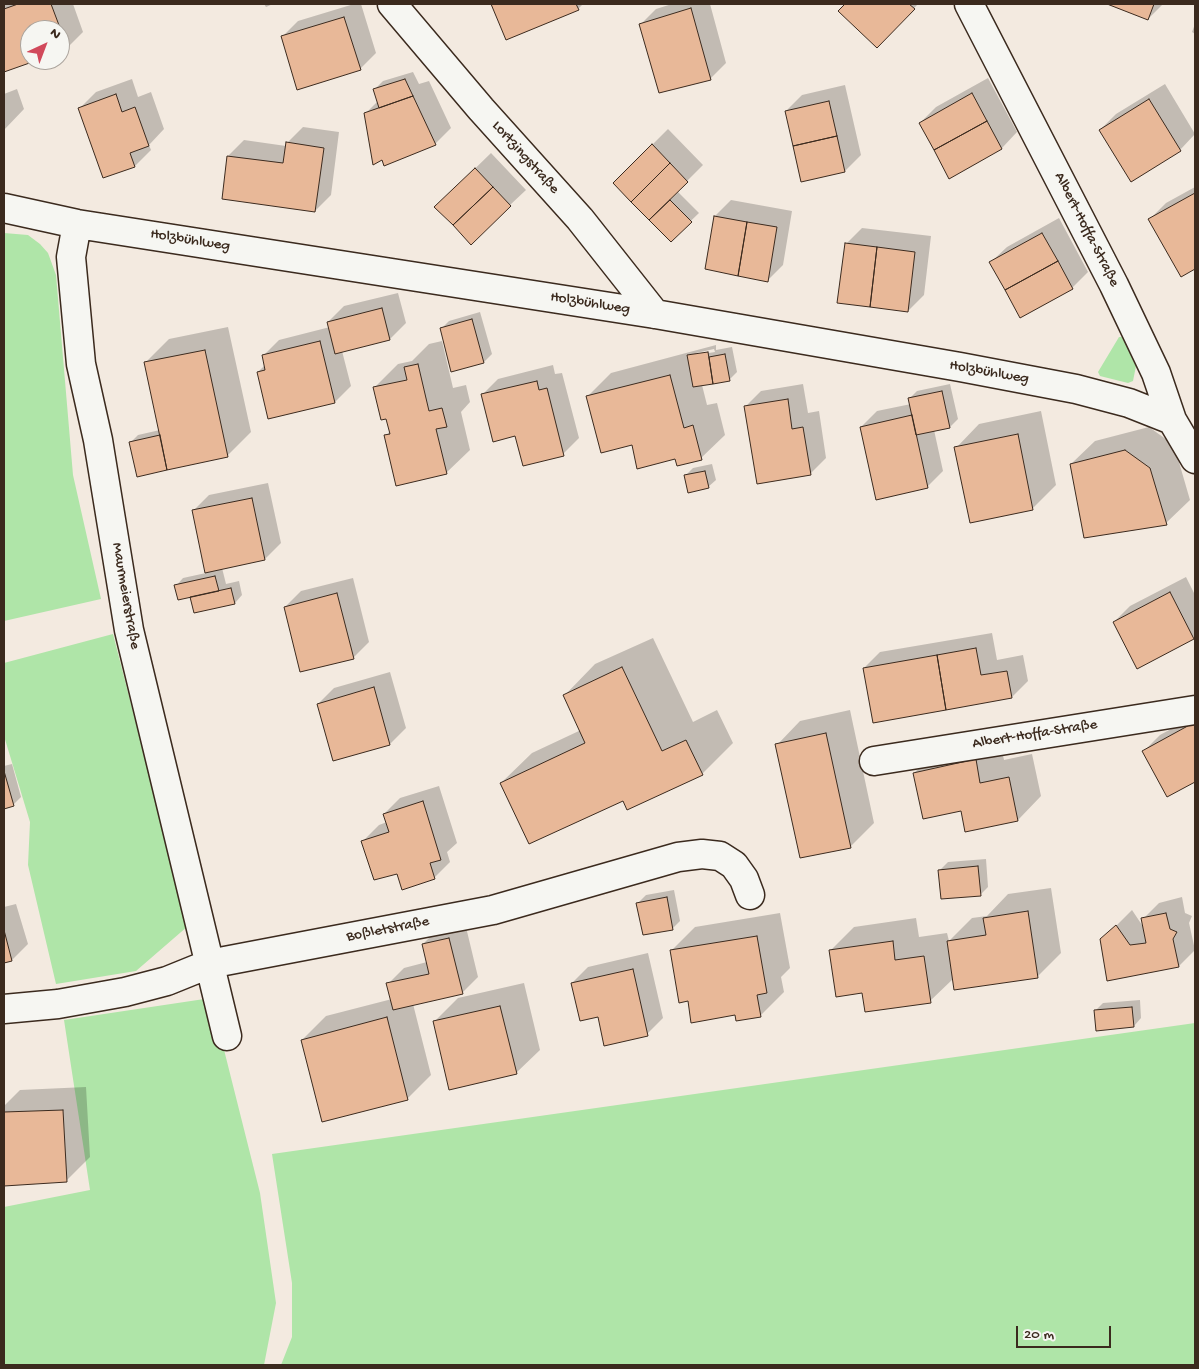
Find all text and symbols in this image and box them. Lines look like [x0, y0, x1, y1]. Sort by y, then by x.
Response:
north arrow [20, 20, 70, 70]
text: N [46, 25, 64, 44]
street label: Lortzingstraße [487, 118, 563, 198]
street label: Albert-Hoffa-Straße [1049, 170, 1123, 290]
street label: Holzbühlweg [149, 226, 231, 256]
street label: Holzbühlweg [549, 289, 631, 319]
street label: Holzbühlweg [948, 357, 1030, 389]
street label: Maurmeierstraße [107, 541, 143, 651]
street label: Albert-Hoffa-Straße [971, 716, 1099, 754]
street label: Boßletstraße [345, 913, 431, 947]
scale bar [1019, 1316, 1114, 1348]
text: 20 m [1024, 1326, 1054, 1344]

